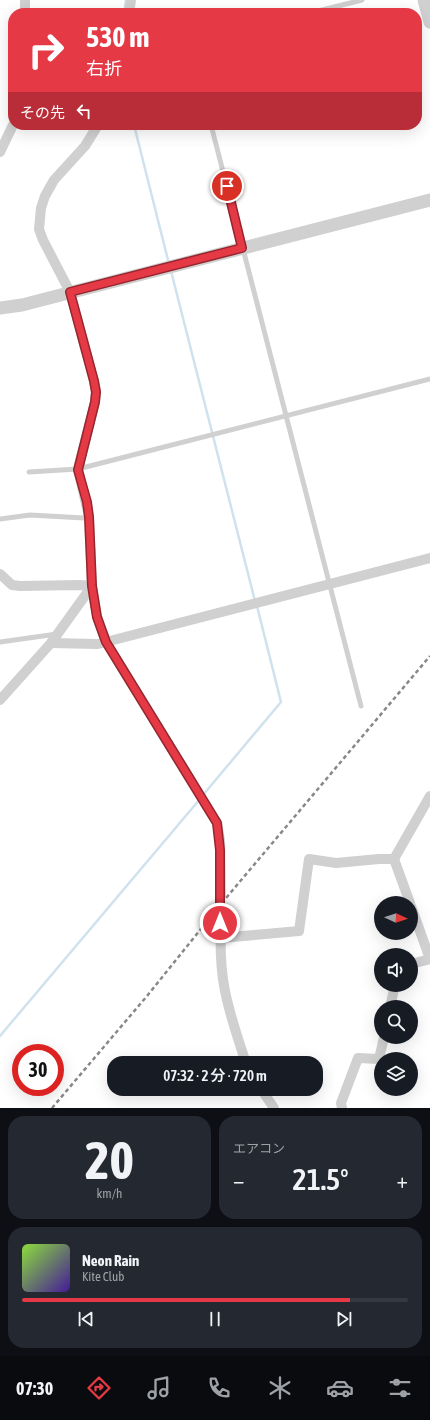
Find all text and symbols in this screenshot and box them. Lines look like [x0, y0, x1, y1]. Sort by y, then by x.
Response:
text: 530 m [86, 21, 149, 53]
icon: right [20, 24, 72, 76]
text: 右折 [86, 58, 122, 79]
icon: left [73, 100, 95, 122]
text: その先 [20, 104, 65, 121]
pin [210, 169, 244, 203]
icon: arrive [216, 175, 238, 197]
north arrow [374, 896, 418, 940]
map controls [374, 896, 418, 1096]
position arrow [199, 902, 241, 944]
button: sound [374, 948, 418, 992]
button: search [374, 1000, 418, 1044]
speed limit sign: 30 [12, 1044, 64, 1096]
button: layers [374, 1052, 418, 1096]
text: 07:32 · 2 分 · 720 m [163, 1067, 267, 1084]
text: 20 [85, 1130, 134, 1190]
text: エアコン [233, 1141, 285, 1156]
text: 21.5° [293, 1162, 348, 1196]
text: − [233, 1167, 244, 1193]
text: + [397, 1167, 408, 1193]
text: km/h [97, 1186, 122, 1201]
text: Neon Rain [82, 1252, 139, 1269]
text: Kite Club [82, 1269, 124, 1284]
icon: previous [75, 1308, 97, 1330]
icon: pause [204, 1308, 226, 1330]
icon: next [333, 1308, 355, 1330]
icon: directions [85, 1374, 113, 1402]
icon: music [145, 1374, 173, 1402]
icon: phone [205, 1374, 233, 1402]
icon: climate [266, 1374, 294, 1402]
icon: car [326, 1374, 354, 1402]
icon: filters [386, 1374, 414, 1402]
text: 07:30 [16, 1378, 53, 1399]

